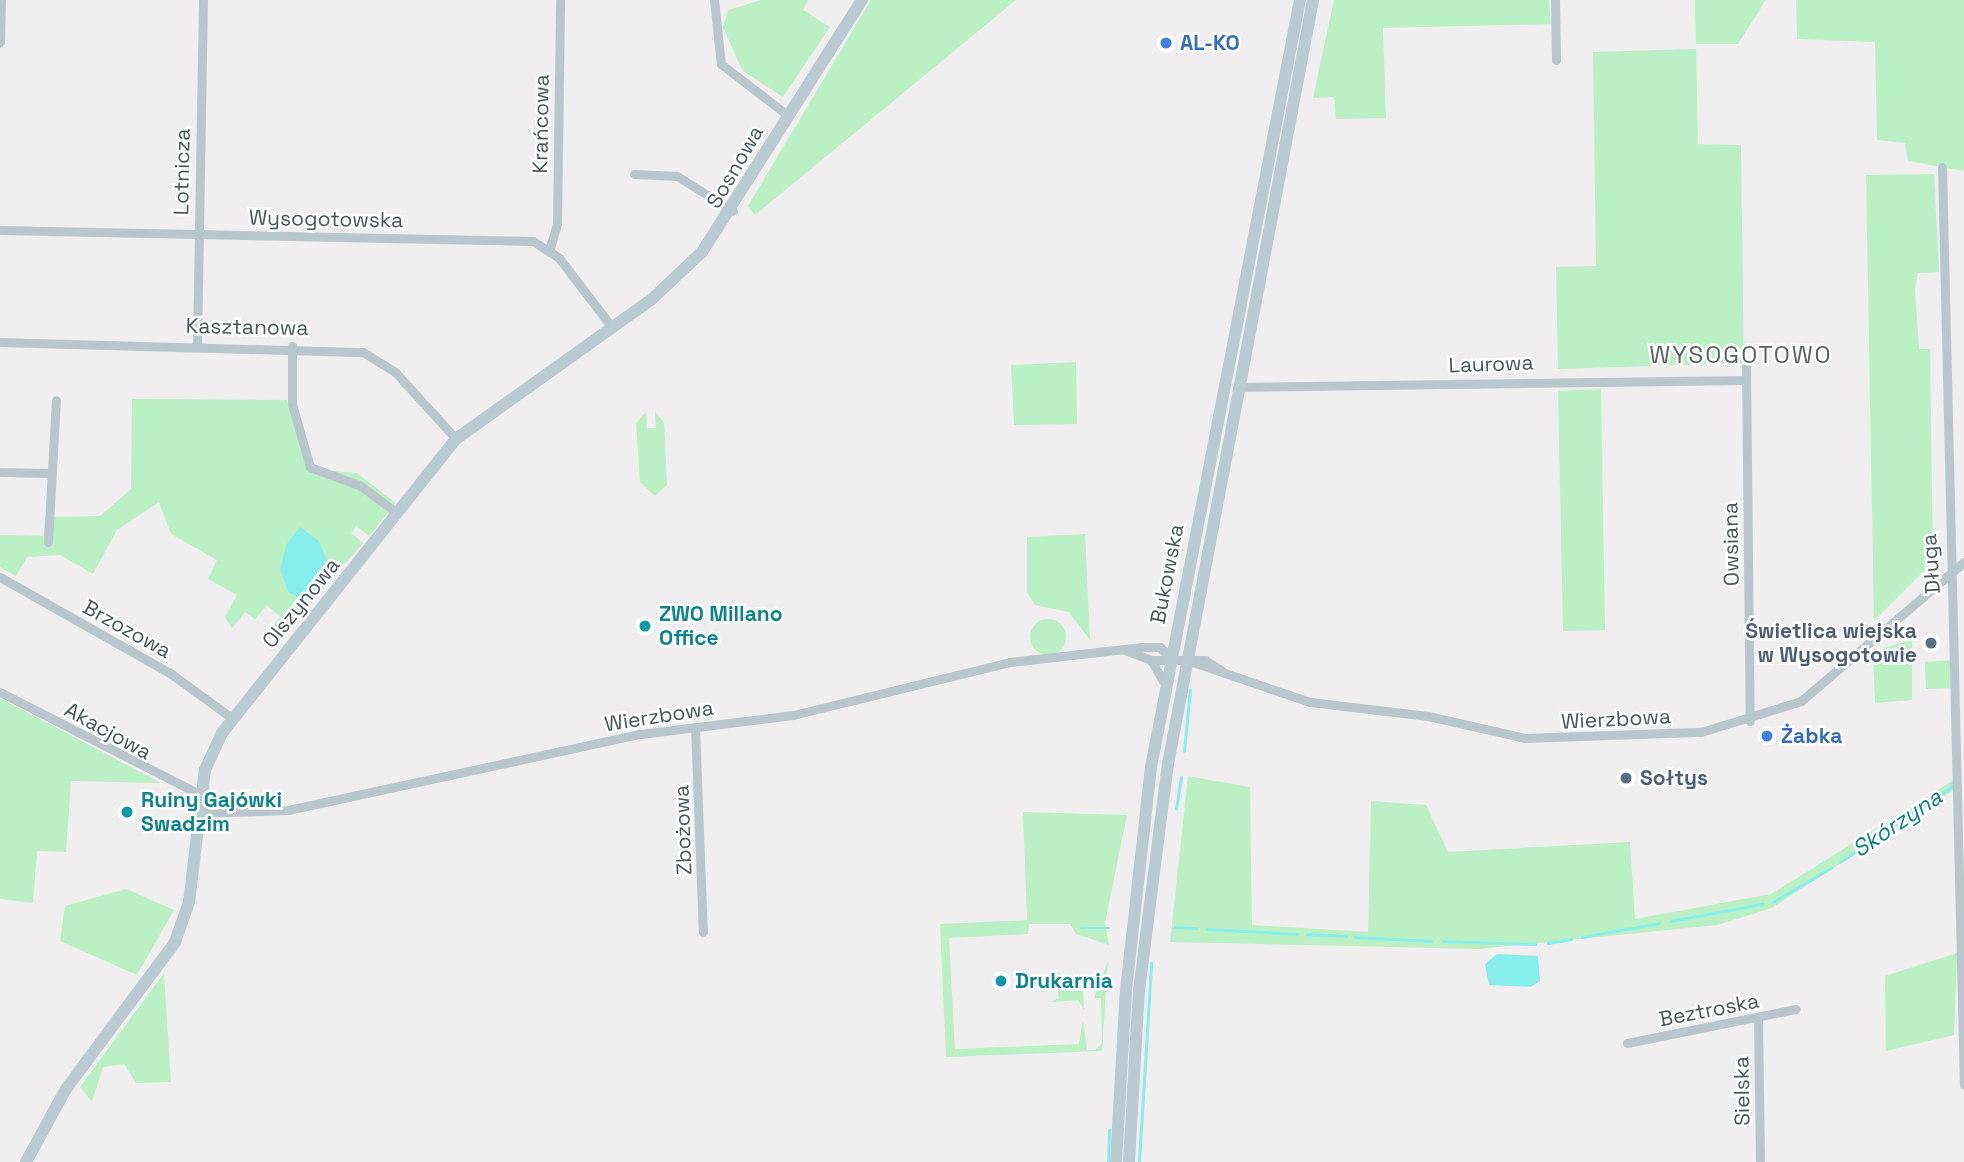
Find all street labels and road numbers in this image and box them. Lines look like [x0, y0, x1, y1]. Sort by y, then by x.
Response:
street label: Krańcowa [528, 74, 554, 174]
street label: Sosnowa [701, 121, 769, 213]
street label: Lotnicza [169, 128, 195, 216]
street label: Wysogotowska [249, 205, 403, 233]
street label: Kasztanowa [185, 313, 309, 341]
street label: Laurowa [1448, 350, 1534, 378]
street label: Owsiana [1718, 502, 1744, 586]
street label: Bukowska [1145, 522, 1189, 626]
street label: Długa [1916, 533, 1946, 595]
street label: Olszynowa [257, 553, 345, 653]
street label: Brzozowa [78, 594, 176, 664]
street label: Wierzbowa [603, 695, 715, 737]
street label: Akacjowa [60, 697, 156, 765]
street label: Wierzbowa [1561, 704, 1671, 734]
street label: Zbożowa [669, 784, 697, 876]
street label: Beztroska [1657, 988, 1761, 1032]
street label: Sielska [1729, 1056, 1755, 1126]

